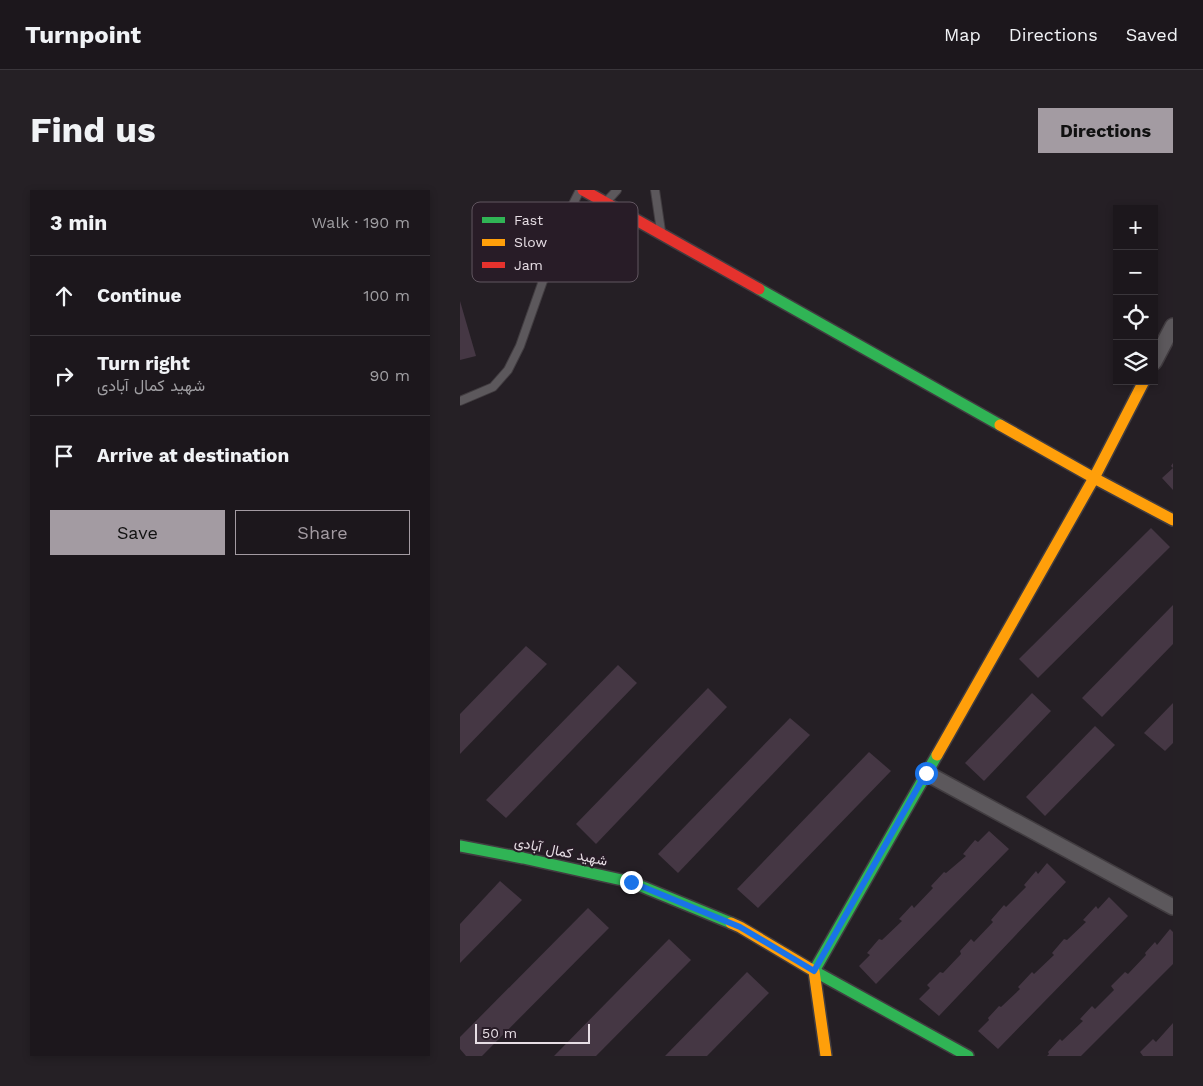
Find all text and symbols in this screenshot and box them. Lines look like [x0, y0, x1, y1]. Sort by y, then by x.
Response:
text: Turnpoint [25, 21, 141, 49]
text: Map [944, 24, 981, 45]
text: Directions [1009, 24, 1098, 45]
text: Saved [1126, 24, 1178, 45]
button: Directions [1038, 108, 1173, 153]
text: Find us [30, 109, 156, 151]
legend [472, 202, 638, 282]
map controls [1113, 205, 1158, 385]
button: + [1113, 205, 1158, 250]
text: 3 min [50, 210, 107, 235]
text: Fast [514, 212, 543, 228]
text: Walk · 190 m [312, 213, 410, 232]
text: Slow [514, 234, 547, 250]
button: − [1113, 250, 1158, 295]
text: Jam [514, 257, 543, 273]
icon: ahead [50, 282, 78, 310]
text: Continue [97, 284, 181, 307]
text: 100 m [363, 286, 410, 305]
button: locate [1113, 295, 1158, 340]
button: layers [1113, 340, 1158, 385]
text: Turn right [97, 352, 190, 375]
icon: right [50, 362, 78, 390]
text: 90 m [369, 366, 410, 385]
text: شهید کمال آبادی [97, 376, 205, 395]
icon: arrive [50, 442, 78, 470]
text: Arrive at destination [97, 444, 289, 467]
button: Save [50, 510, 225, 555]
button: Share [235, 510, 410, 555]
route start [915, 762, 938, 785]
street label: شهید کمال آبادی [513, 833, 609, 871]
route end [620, 871, 643, 894]
scale bar [475, 1021, 590, 1044]
text: 50 m [482, 1025, 517, 1041]

